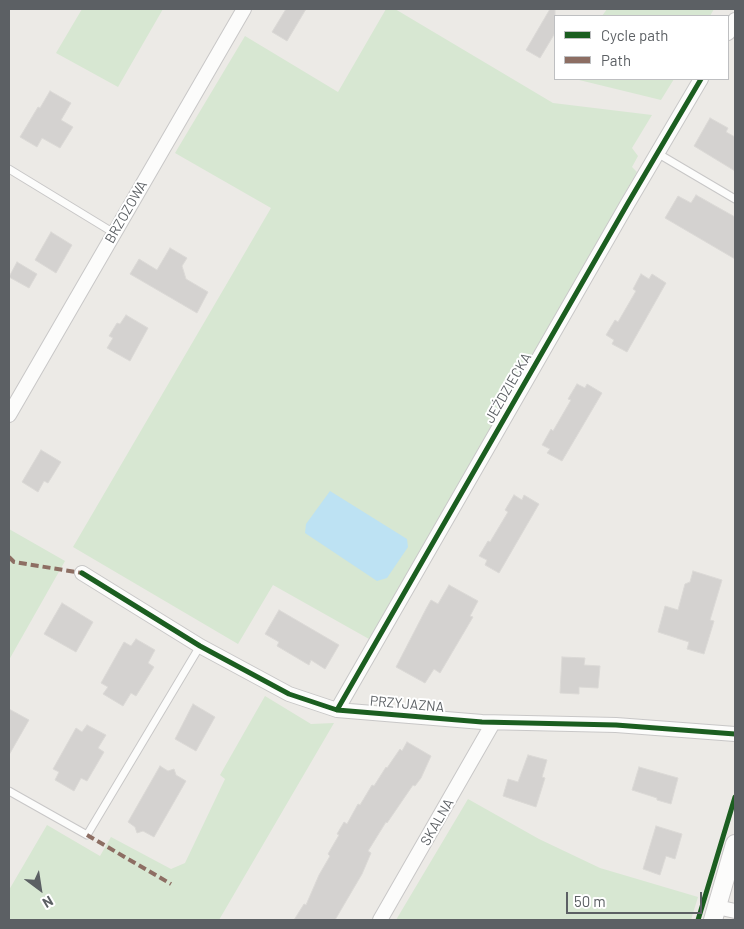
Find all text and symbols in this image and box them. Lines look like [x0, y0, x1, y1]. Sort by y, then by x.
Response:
legend [554, 15, 729, 80]
text: Cycle path [601, 26, 668, 44]
text: Path [601, 51, 631, 69]
street label: BRZOZOWA [101, 178, 151, 246]
street label: JEŹDZIECKA [481, 350, 535, 426]
street label: PRZYJAZNA [369, 692, 445, 716]
street label: SKALNA [417, 795, 457, 849]
north arrow [15, 864, 65, 914]
scale bar [569, 882, 705, 914]
text: 50 m [574, 892, 606, 910]
text: N [40, 893, 56, 912]

